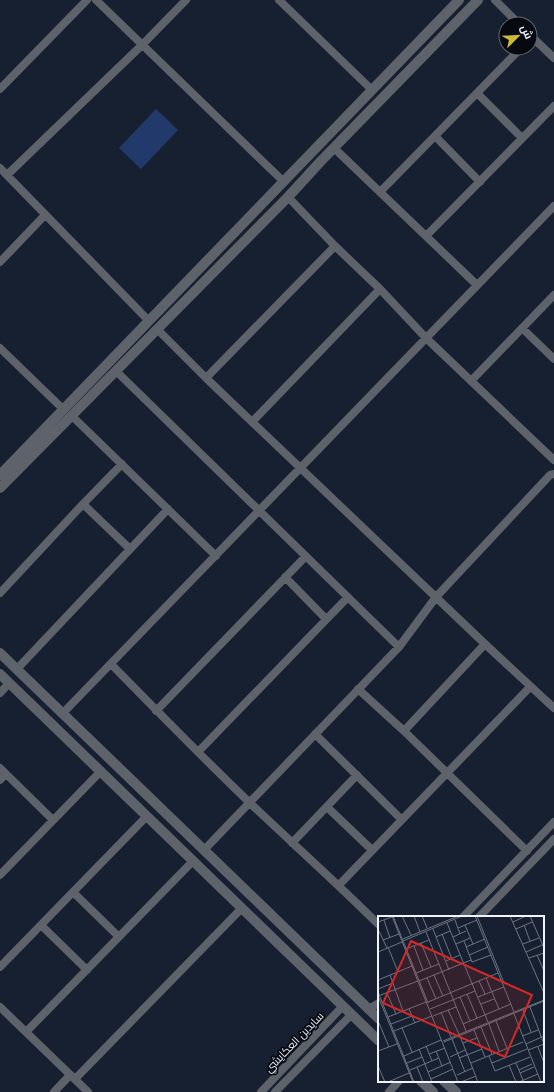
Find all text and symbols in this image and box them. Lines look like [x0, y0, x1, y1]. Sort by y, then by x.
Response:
north arrow [498, 16, 538, 56]
text: ش [518, 23, 535, 41]
inset map [378, 916, 544, 1082]
street label: سايدين العكايشي [262, 1009, 327, 1076]

